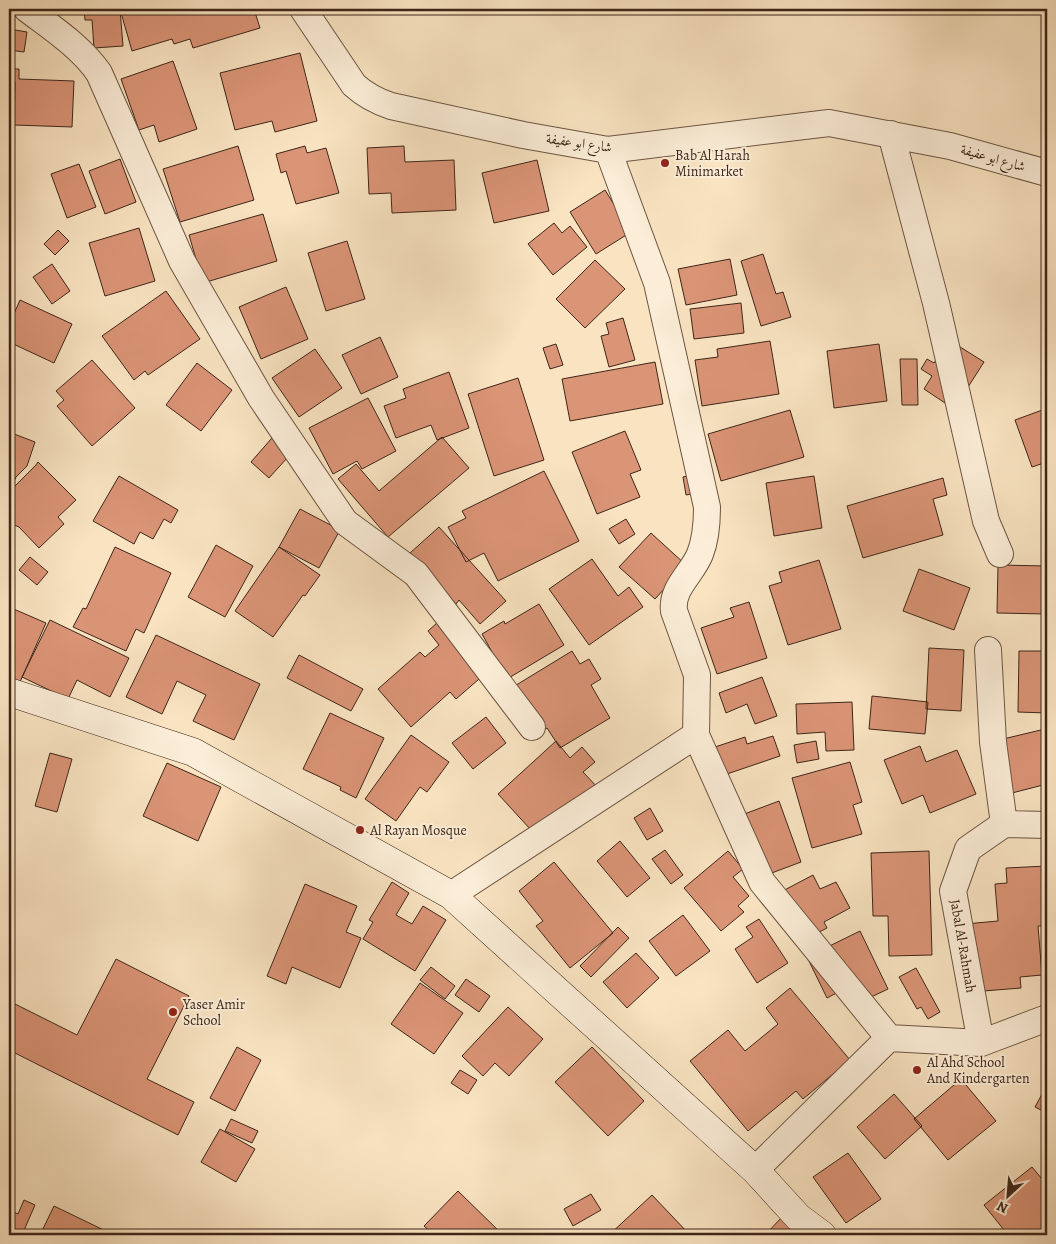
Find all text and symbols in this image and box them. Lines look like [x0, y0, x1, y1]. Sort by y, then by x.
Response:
street label: شارع ابو عفيفة [545, 129, 613, 159]
street label: شارع ابو عفيفة [958, 140, 1028, 178]
place label: Bab Al Harah Minimarket [675, 146, 750, 181]
marker: Bab Al Harah Minimarket [659, 157, 671, 169]
place label: Al Rayan Mosque [369, 821, 467, 840]
marker: Al Rayan Mosque [354, 824, 366, 836]
street label: Jabal Al-Rahmah [945, 898, 981, 995]
place label: Yaser Amir School [182, 995, 246, 1030]
marker: Yaser Amir School [167, 1006, 179, 1018]
place label: Al Ahd School And Kindergarten [926, 1053, 1030, 1088]
marker: Al Ahd School And Kindergarten [911, 1064, 923, 1076]
north arrow [984, 1172, 1034, 1222]
text: N [994, 1196, 1011, 1218]

